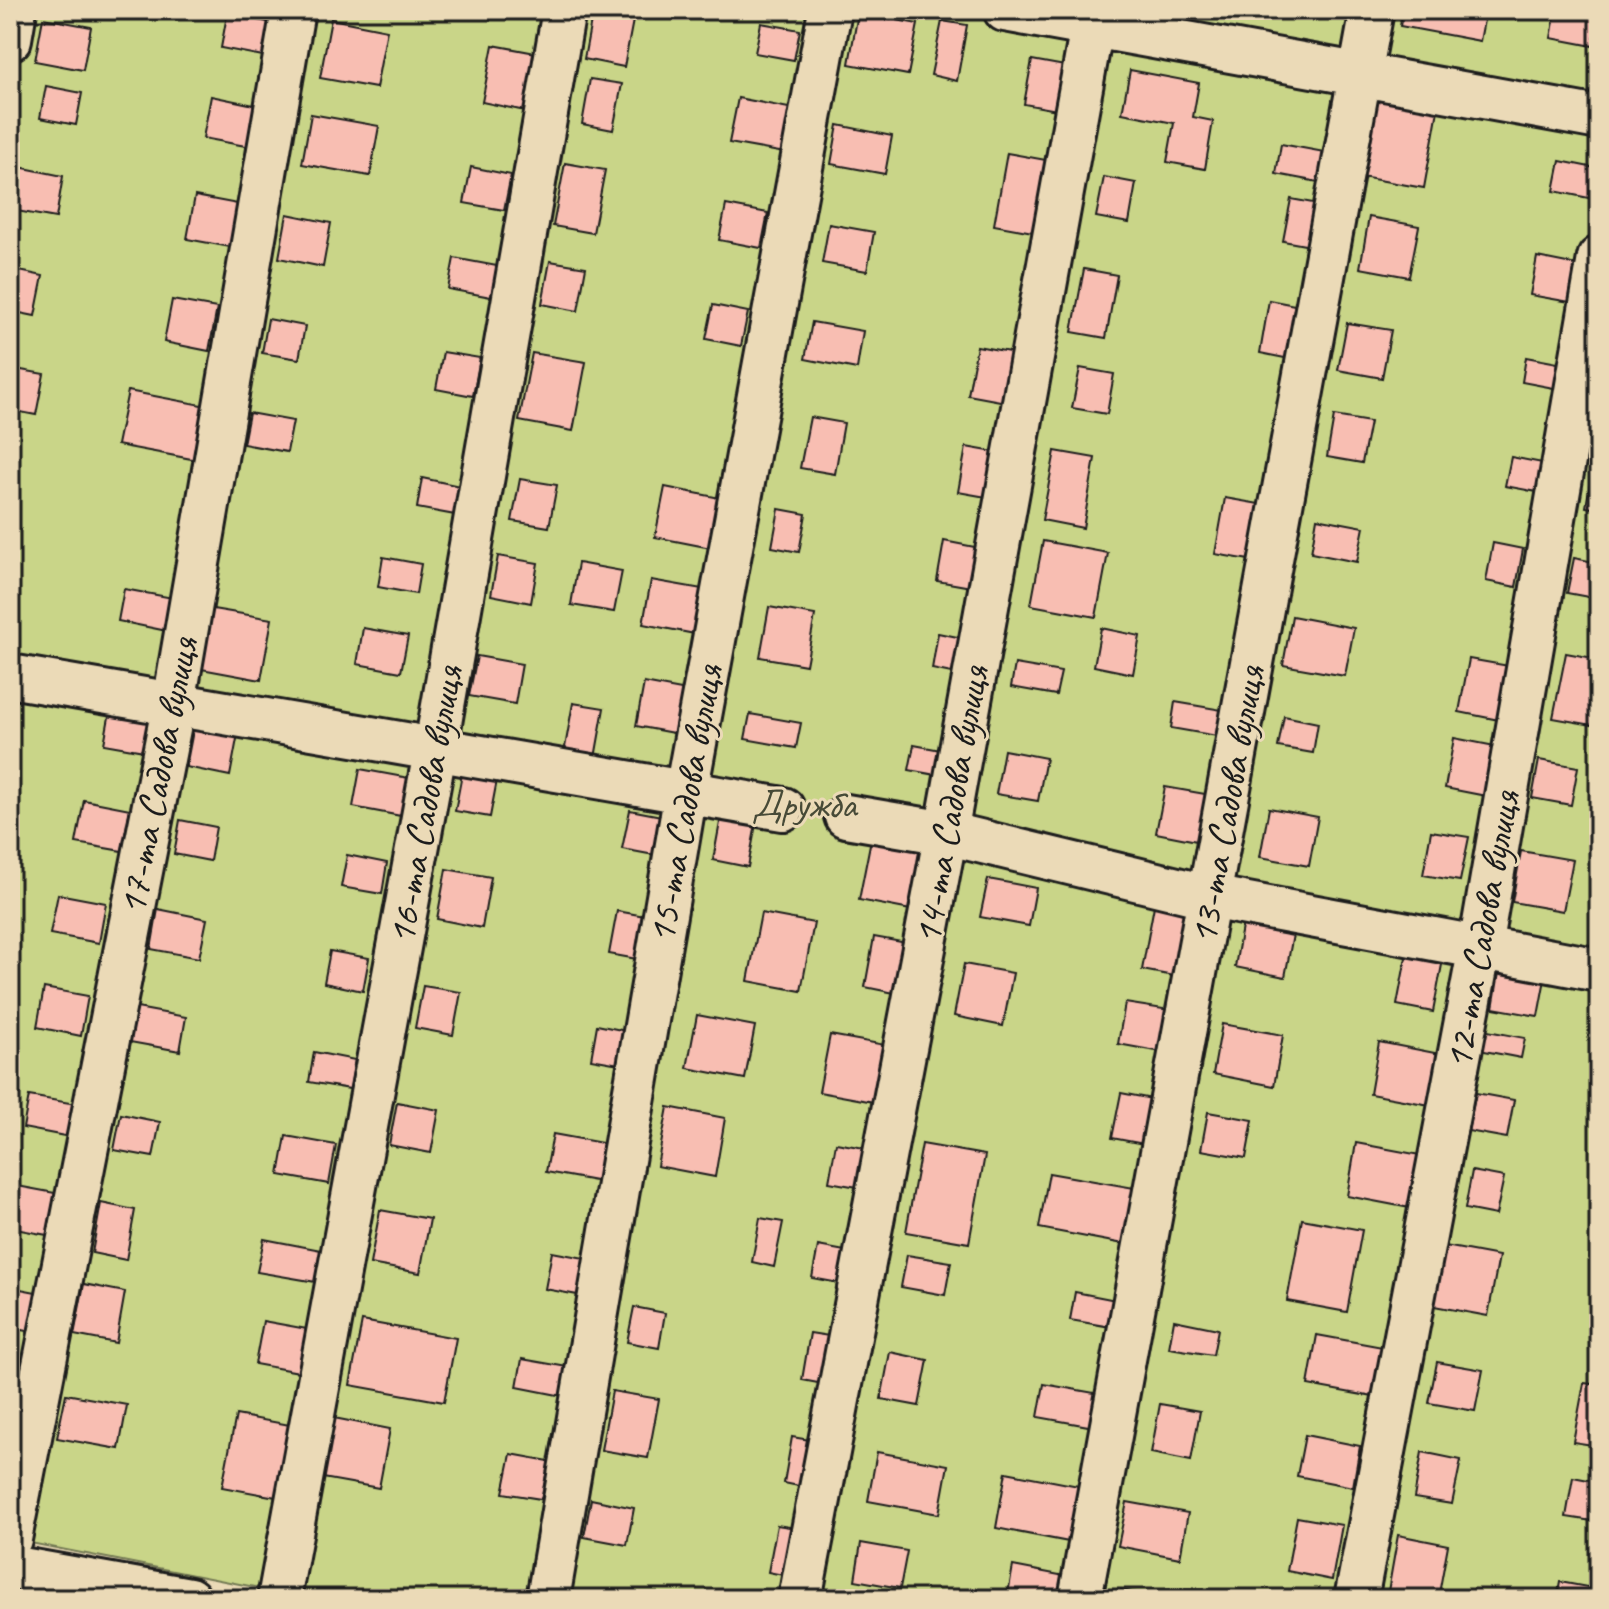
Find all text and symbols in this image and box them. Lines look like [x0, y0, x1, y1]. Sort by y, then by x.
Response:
street label: 17-та Садова вулиця [107, 632, 210, 919]
street label: 15-та Садова вулиця [636, 660, 734, 947]
street label: 16-та Садова вулиця [376, 661, 474, 948]
street label: 14-та Садова вулиця [902, 661, 1000, 948]
street label: 13-та Садова вулиця [1178, 661, 1276, 948]
park label: Дружба [752, 779, 859, 829]
street label: 12-та Садова вулиця [1433, 786, 1531, 1073]

